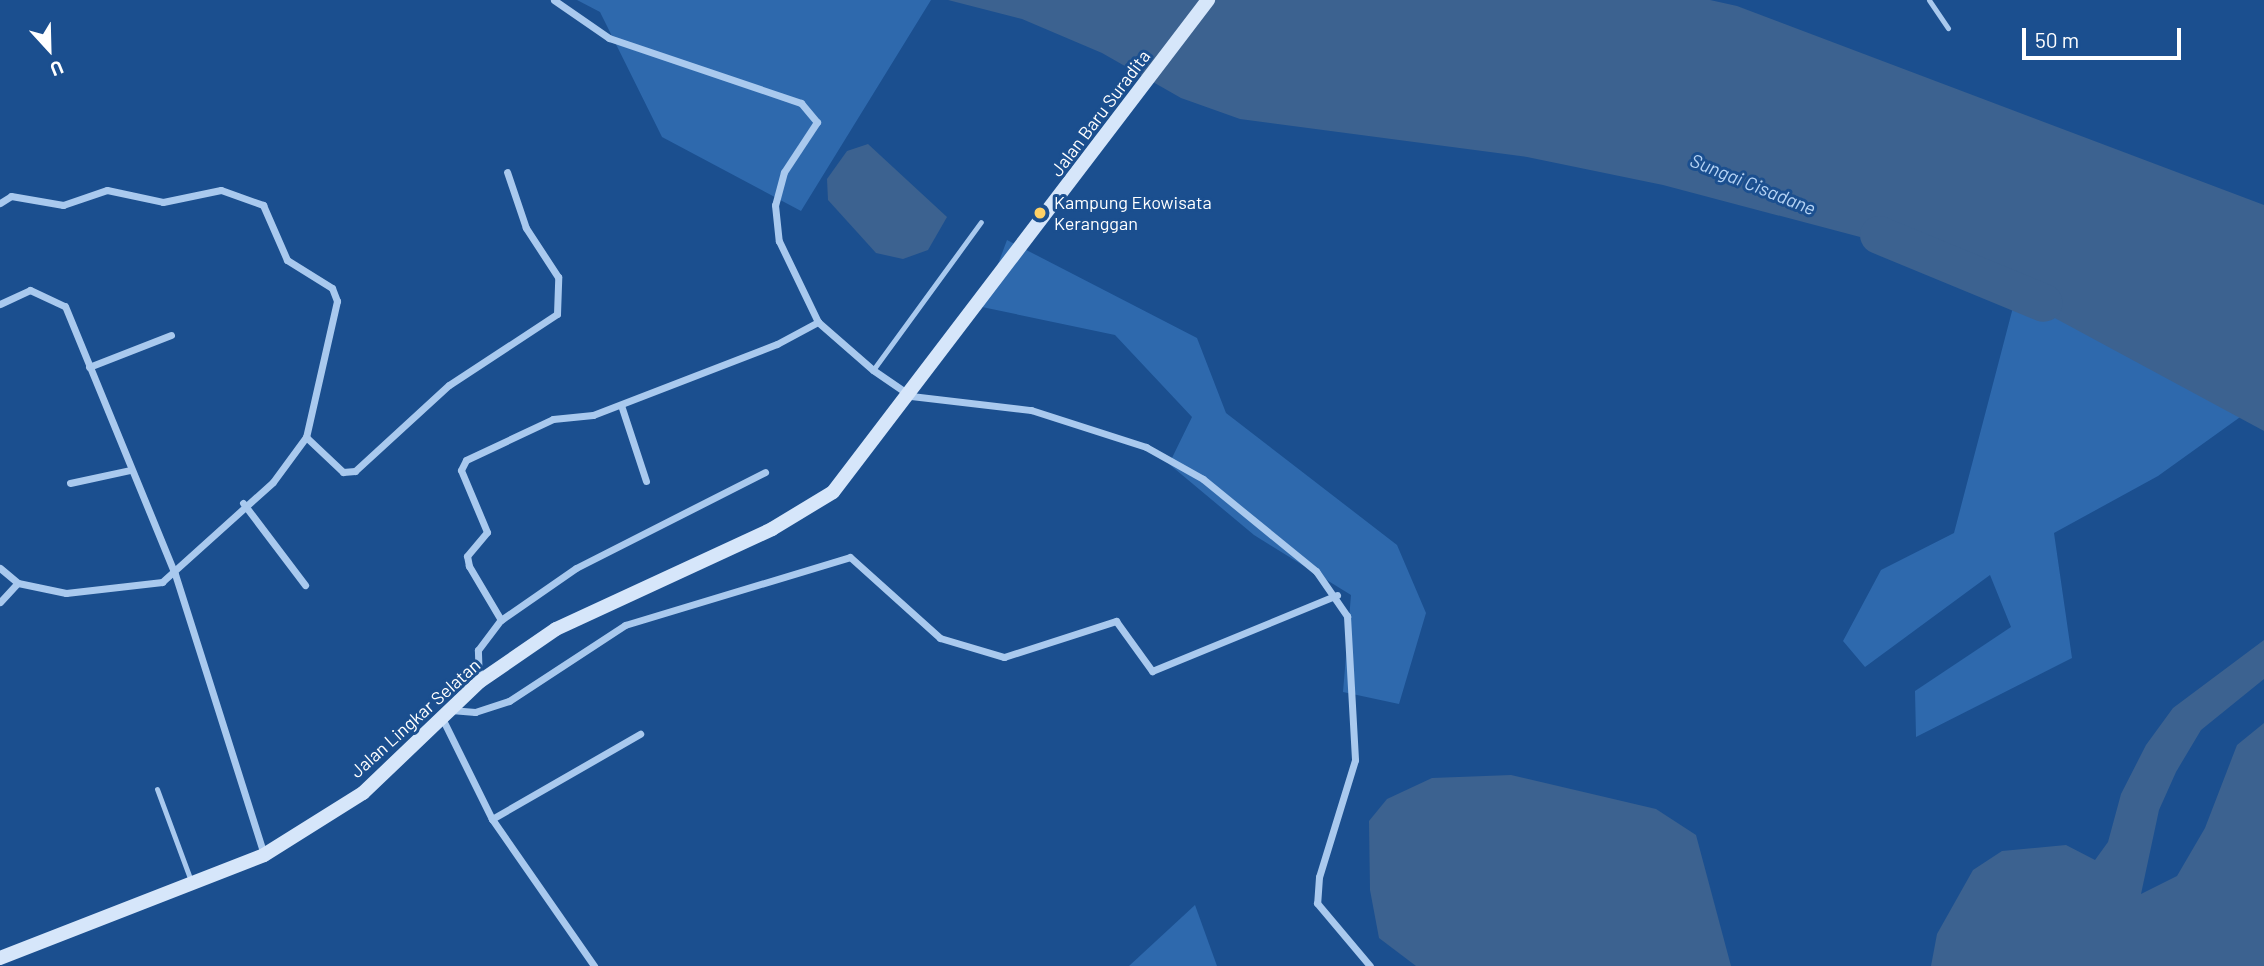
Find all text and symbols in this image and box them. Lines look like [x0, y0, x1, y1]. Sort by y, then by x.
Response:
north arrow [14, 14, 84, 84]
scale bar [2026, 14, 2185, 58]
text: 50 m [2035, 27, 2079, 52]
street label: Jalan Baru Suradita [1046, 46, 1154, 180]
text: U [47, 56, 67, 82]
water label: Sungai Cisadane [1687, 148, 1819, 220]
place label: Kampung Ekowisata Keranggan [1054, 192, 1212, 234]
marker: Kampung Ekowisata Keranggan [1032, 205, 1048, 221]
street label: Jalan Lingkar Selatan [346, 654, 484, 782]

